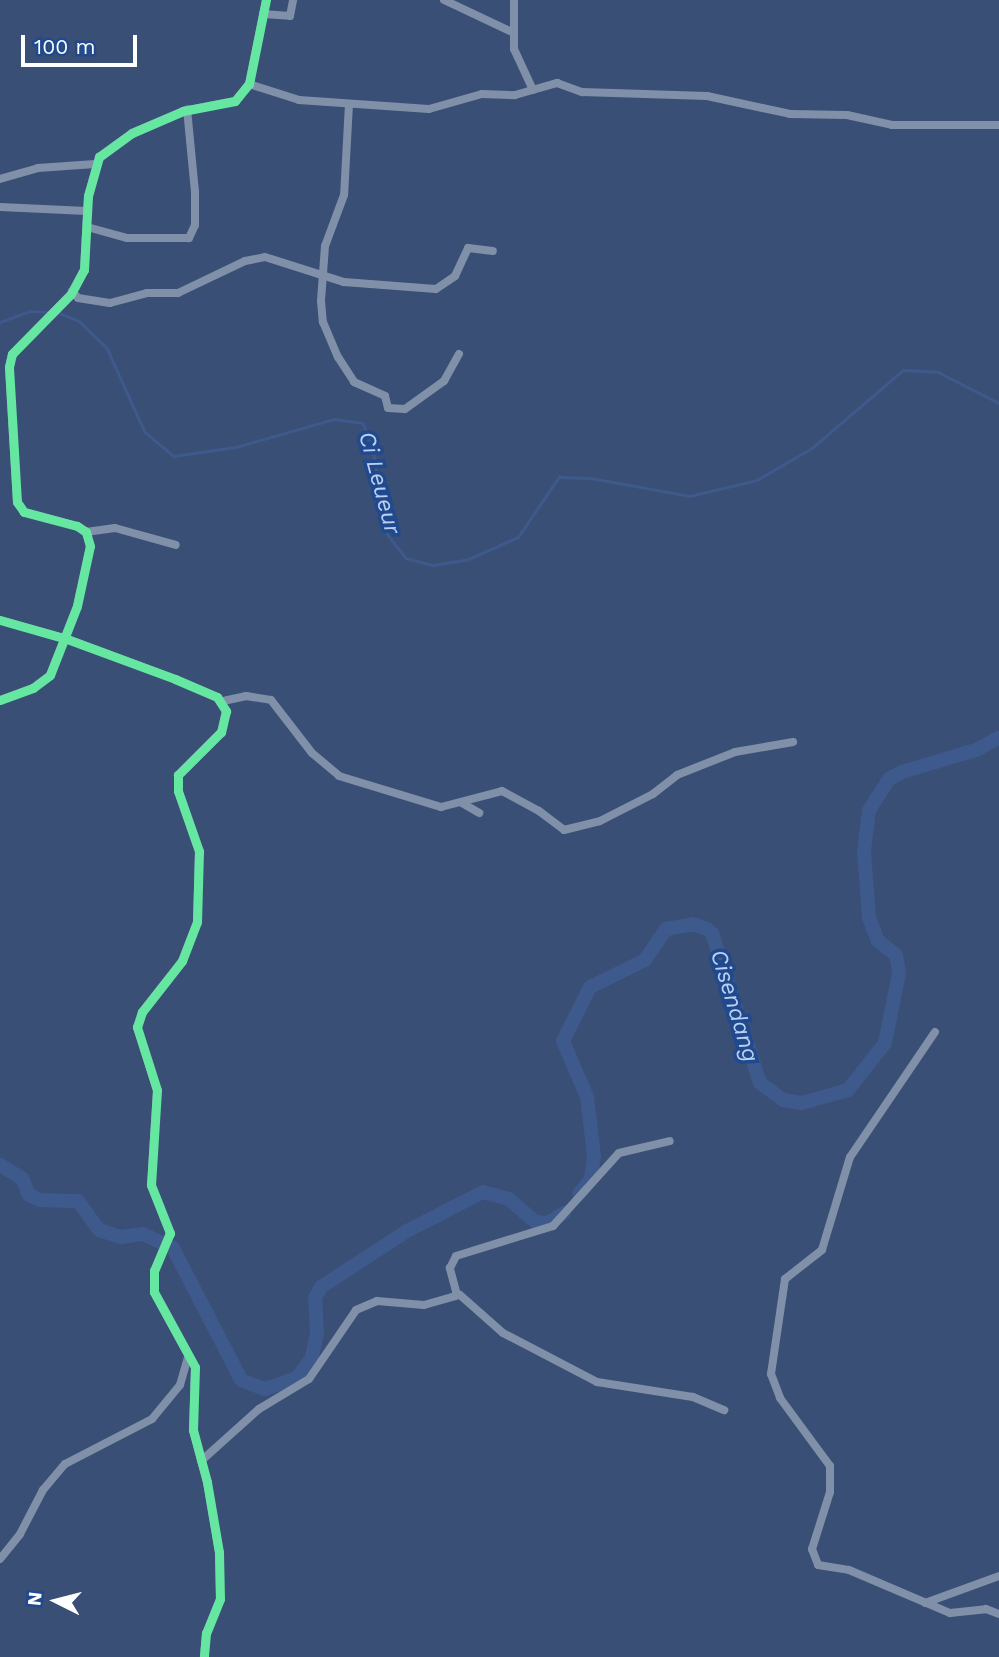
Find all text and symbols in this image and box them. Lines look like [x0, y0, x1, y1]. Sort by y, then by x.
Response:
scale bar [24, 21, 140, 65]
text: 100 m [34, 34, 96, 59]
water label: Ci Leueur [352, 429, 406, 537]
water label: Cisendang [704, 946, 764, 1066]
north arrow [21, 1566, 91, 1636]
text: N [22, 1591, 47, 1607]

